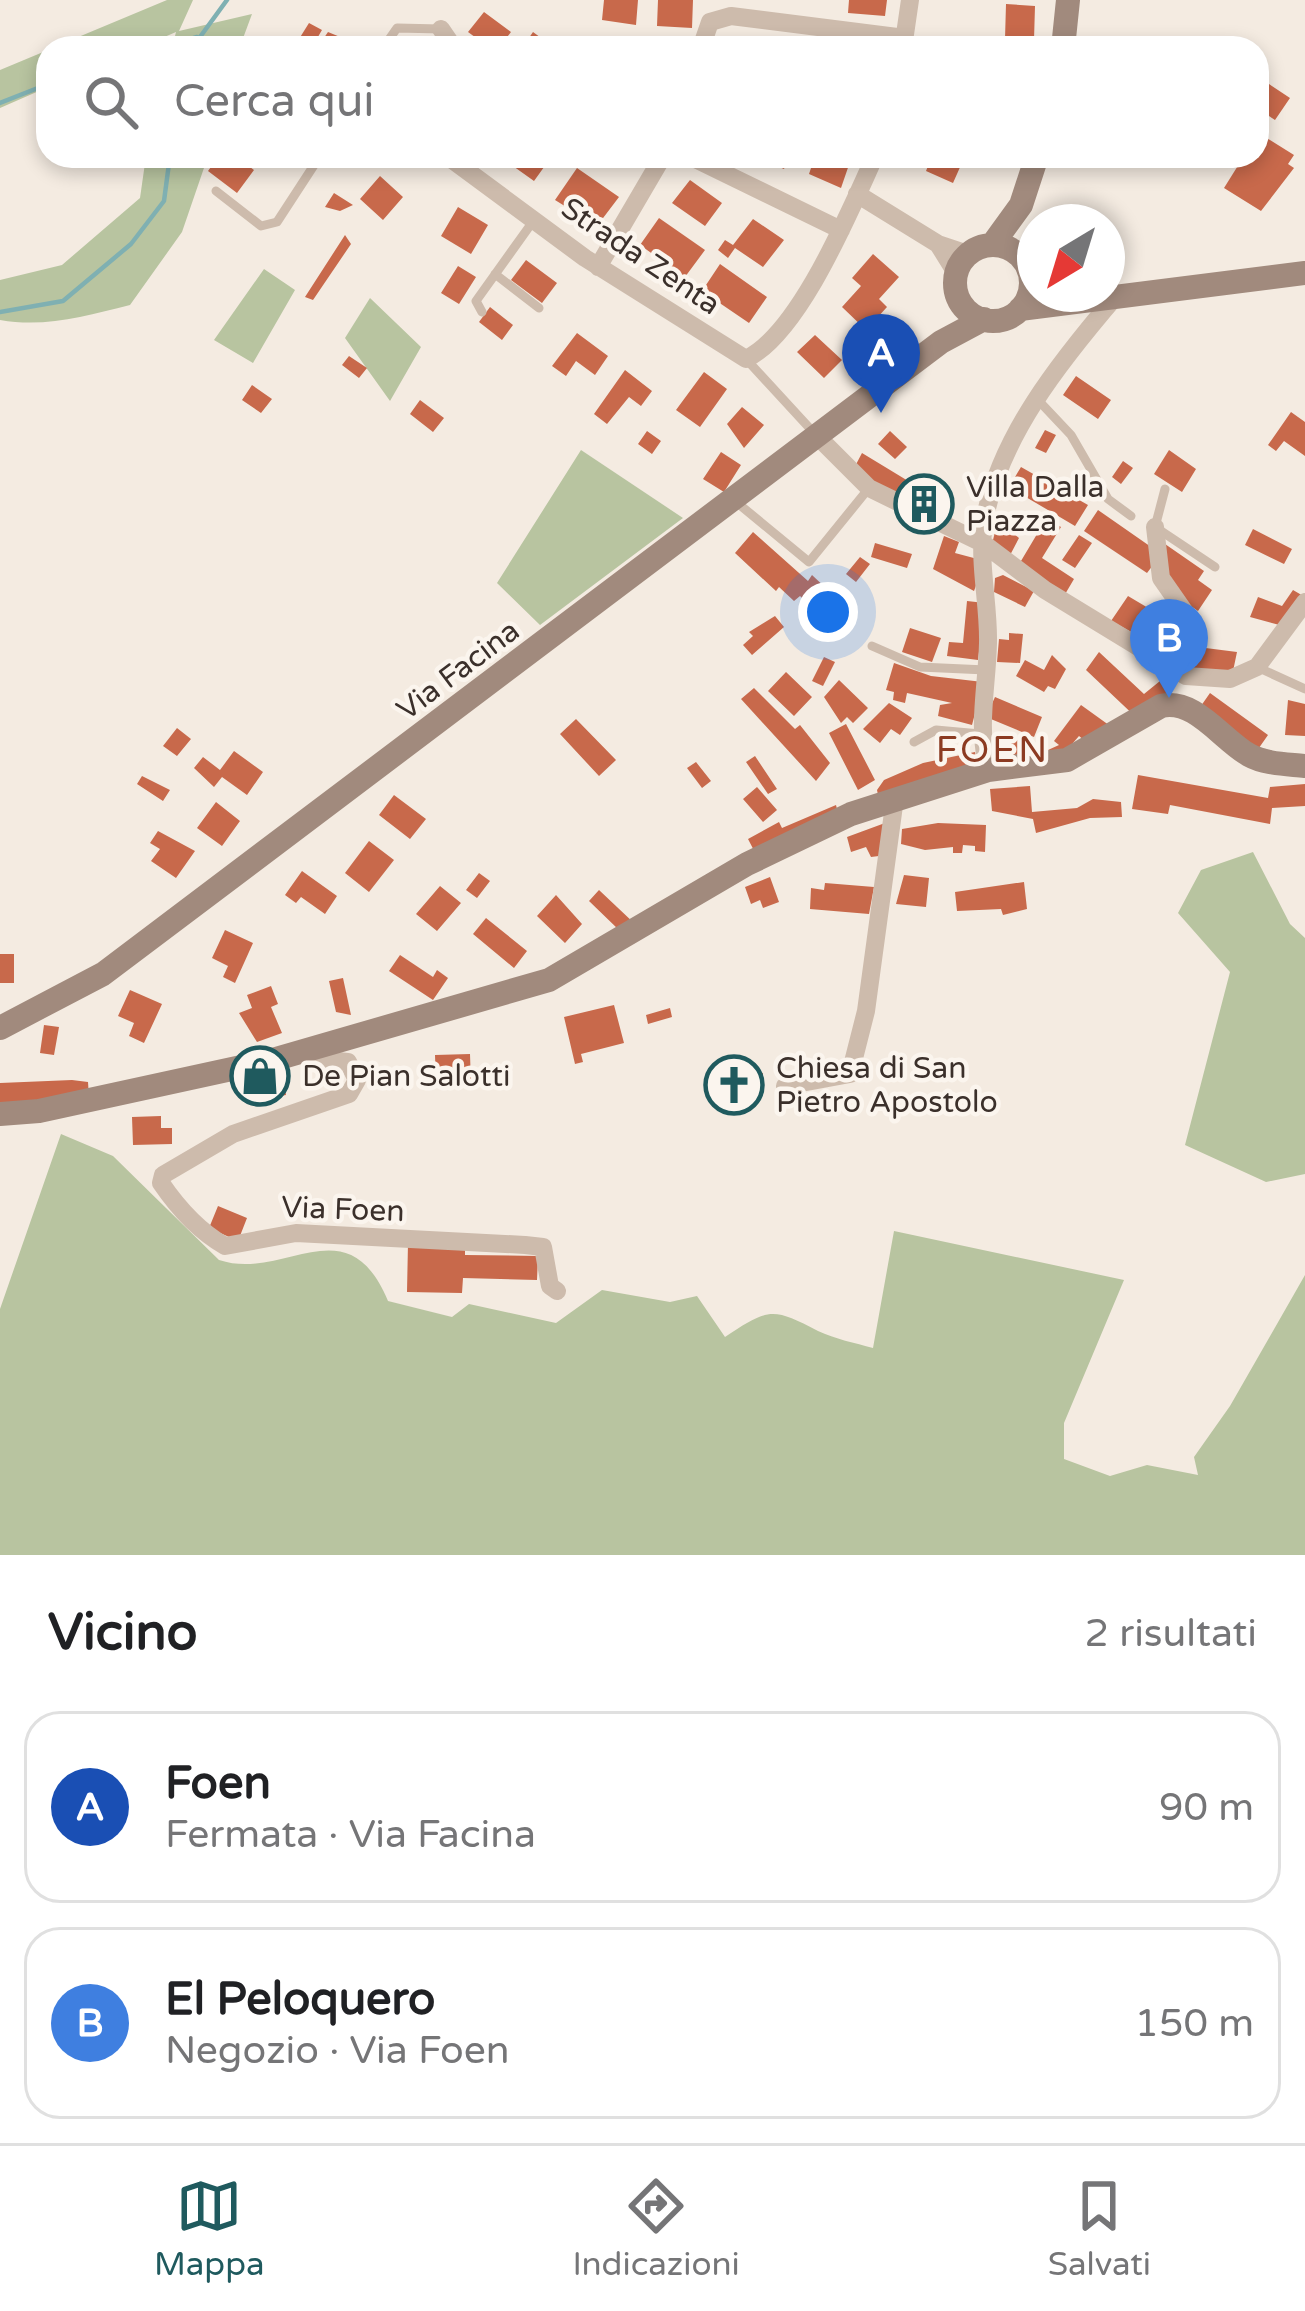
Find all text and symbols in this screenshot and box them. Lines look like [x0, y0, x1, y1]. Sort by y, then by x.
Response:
search box [36, 36, 1269, 168]
icon: search [78, 69, 144, 135]
text: Cerca qui [174, 75, 375, 129]
street label: Strada Zenta [554, 190, 727, 323]
north arrow [1017, 204, 1125, 312]
pin: A [842, 314, 920, 413]
place label: Villa Dalla Piazza [966, 469, 1104, 540]
building icon: Villa Dalla Piazza [893, 473, 955, 535]
your location [798, 582, 858, 642]
pin: B [1130, 599, 1208, 698]
street label: Via Facina [390, 612, 527, 729]
district label: FOEN [936, 729, 1050, 772]
shop icon: De Pian Salotti [229, 1045, 291, 1107]
place label: Chiesa di San Pietro Apostolo [776, 1050, 998, 1121]
church icon: Chiesa di San Pietro Apostolo [703, 1054, 765, 1116]
place label: De Pian Salotti [302, 1058, 510, 1095]
street label: Via Foen [281, 1189, 405, 1230]
text: Vicino [48, 1602, 198, 1664]
text: 2 risultati [1085, 1610, 1257, 1657]
text: Foen [165, 1757, 271, 1811]
text: A [75, 1784, 105, 1831]
text: 90 m [1159, 1784, 1254, 1831]
text: Fermata · Via Facina [165, 1811, 536, 1858]
text: El Peloquero [165, 1973, 435, 2027]
text: B [76, 2000, 104, 2047]
text: 150 m [1135, 2000, 1254, 2047]
text: Negozio · Via Foen [165, 2027, 510, 2074]
tab: Mappa [154, 2173, 265, 2284]
tab: Indicazioni [572, 2173, 740, 2284]
tab: Salvati [1048, 2173, 1151, 2284]

